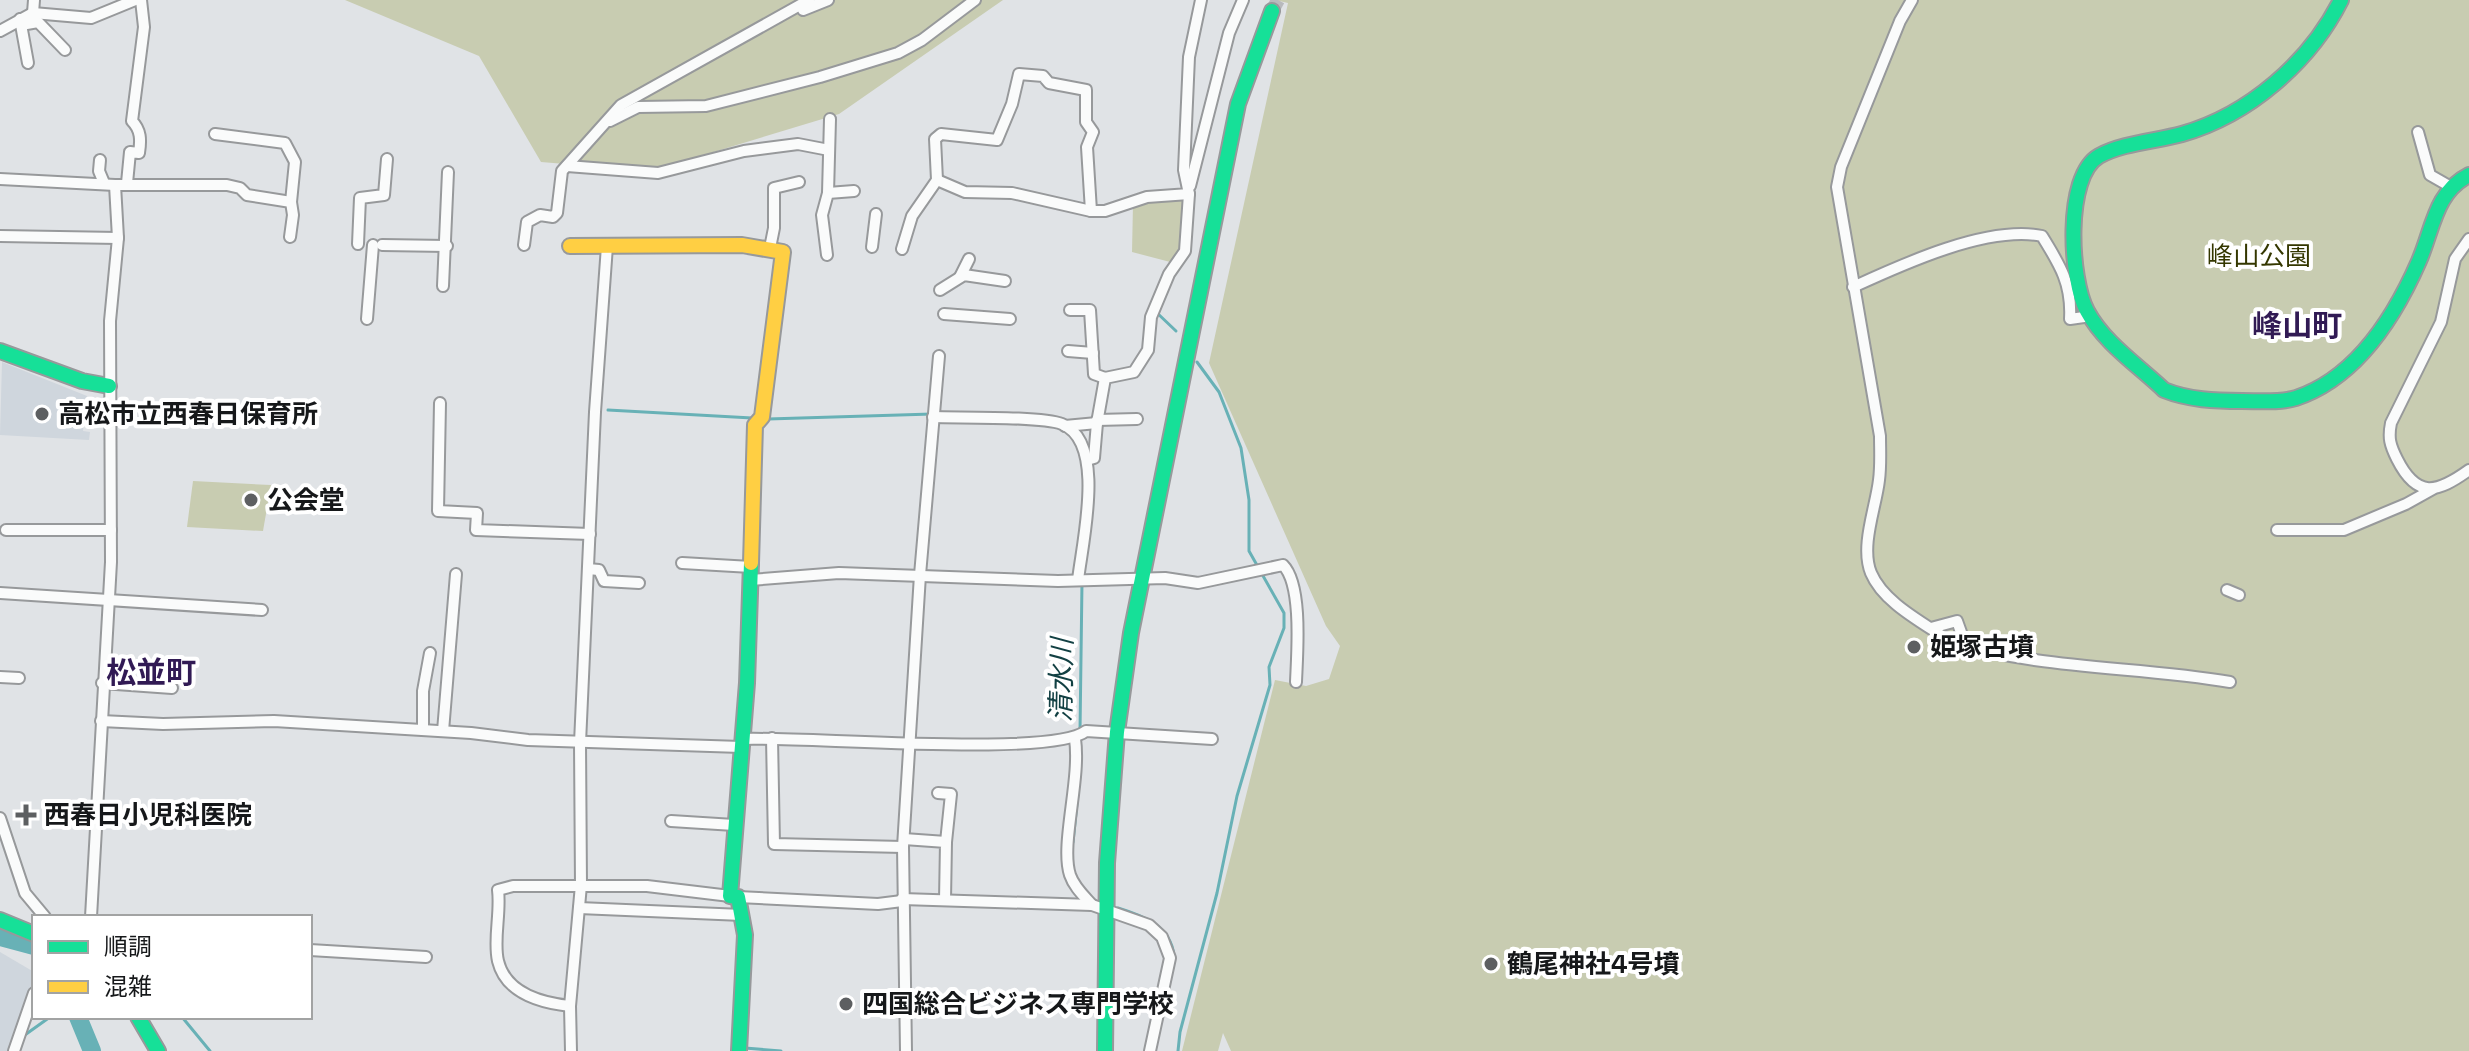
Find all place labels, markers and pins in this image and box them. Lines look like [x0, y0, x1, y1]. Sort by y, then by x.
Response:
place label: 高松市立西春日保育所 [58, 397, 318, 431]
marker: 高松市立西春日保育所 [33, 405, 51, 423]
place label: 公会堂 [267, 483, 345, 517]
marker: 公会堂 [242, 491, 260, 509]
place label: 姫塚古墳 [1930, 630, 2034, 664]
marker: 姫塚古墳 [1905, 638, 1923, 656]
place label: 西春日小児科医院 [44, 798, 252, 832]
marker: 西春日小児科医院 [15, 804, 37, 826]
place label: 鶴尾神社4号墳 [1507, 947, 1680, 981]
marker: 鶴尾神社4号墳 [1482, 955, 1500, 973]
place label: 四国総合ビジネス専門学校 [862, 987, 1174, 1021]
marker: 四国総合ビジネス専門学校 [837, 995, 855, 1013]

